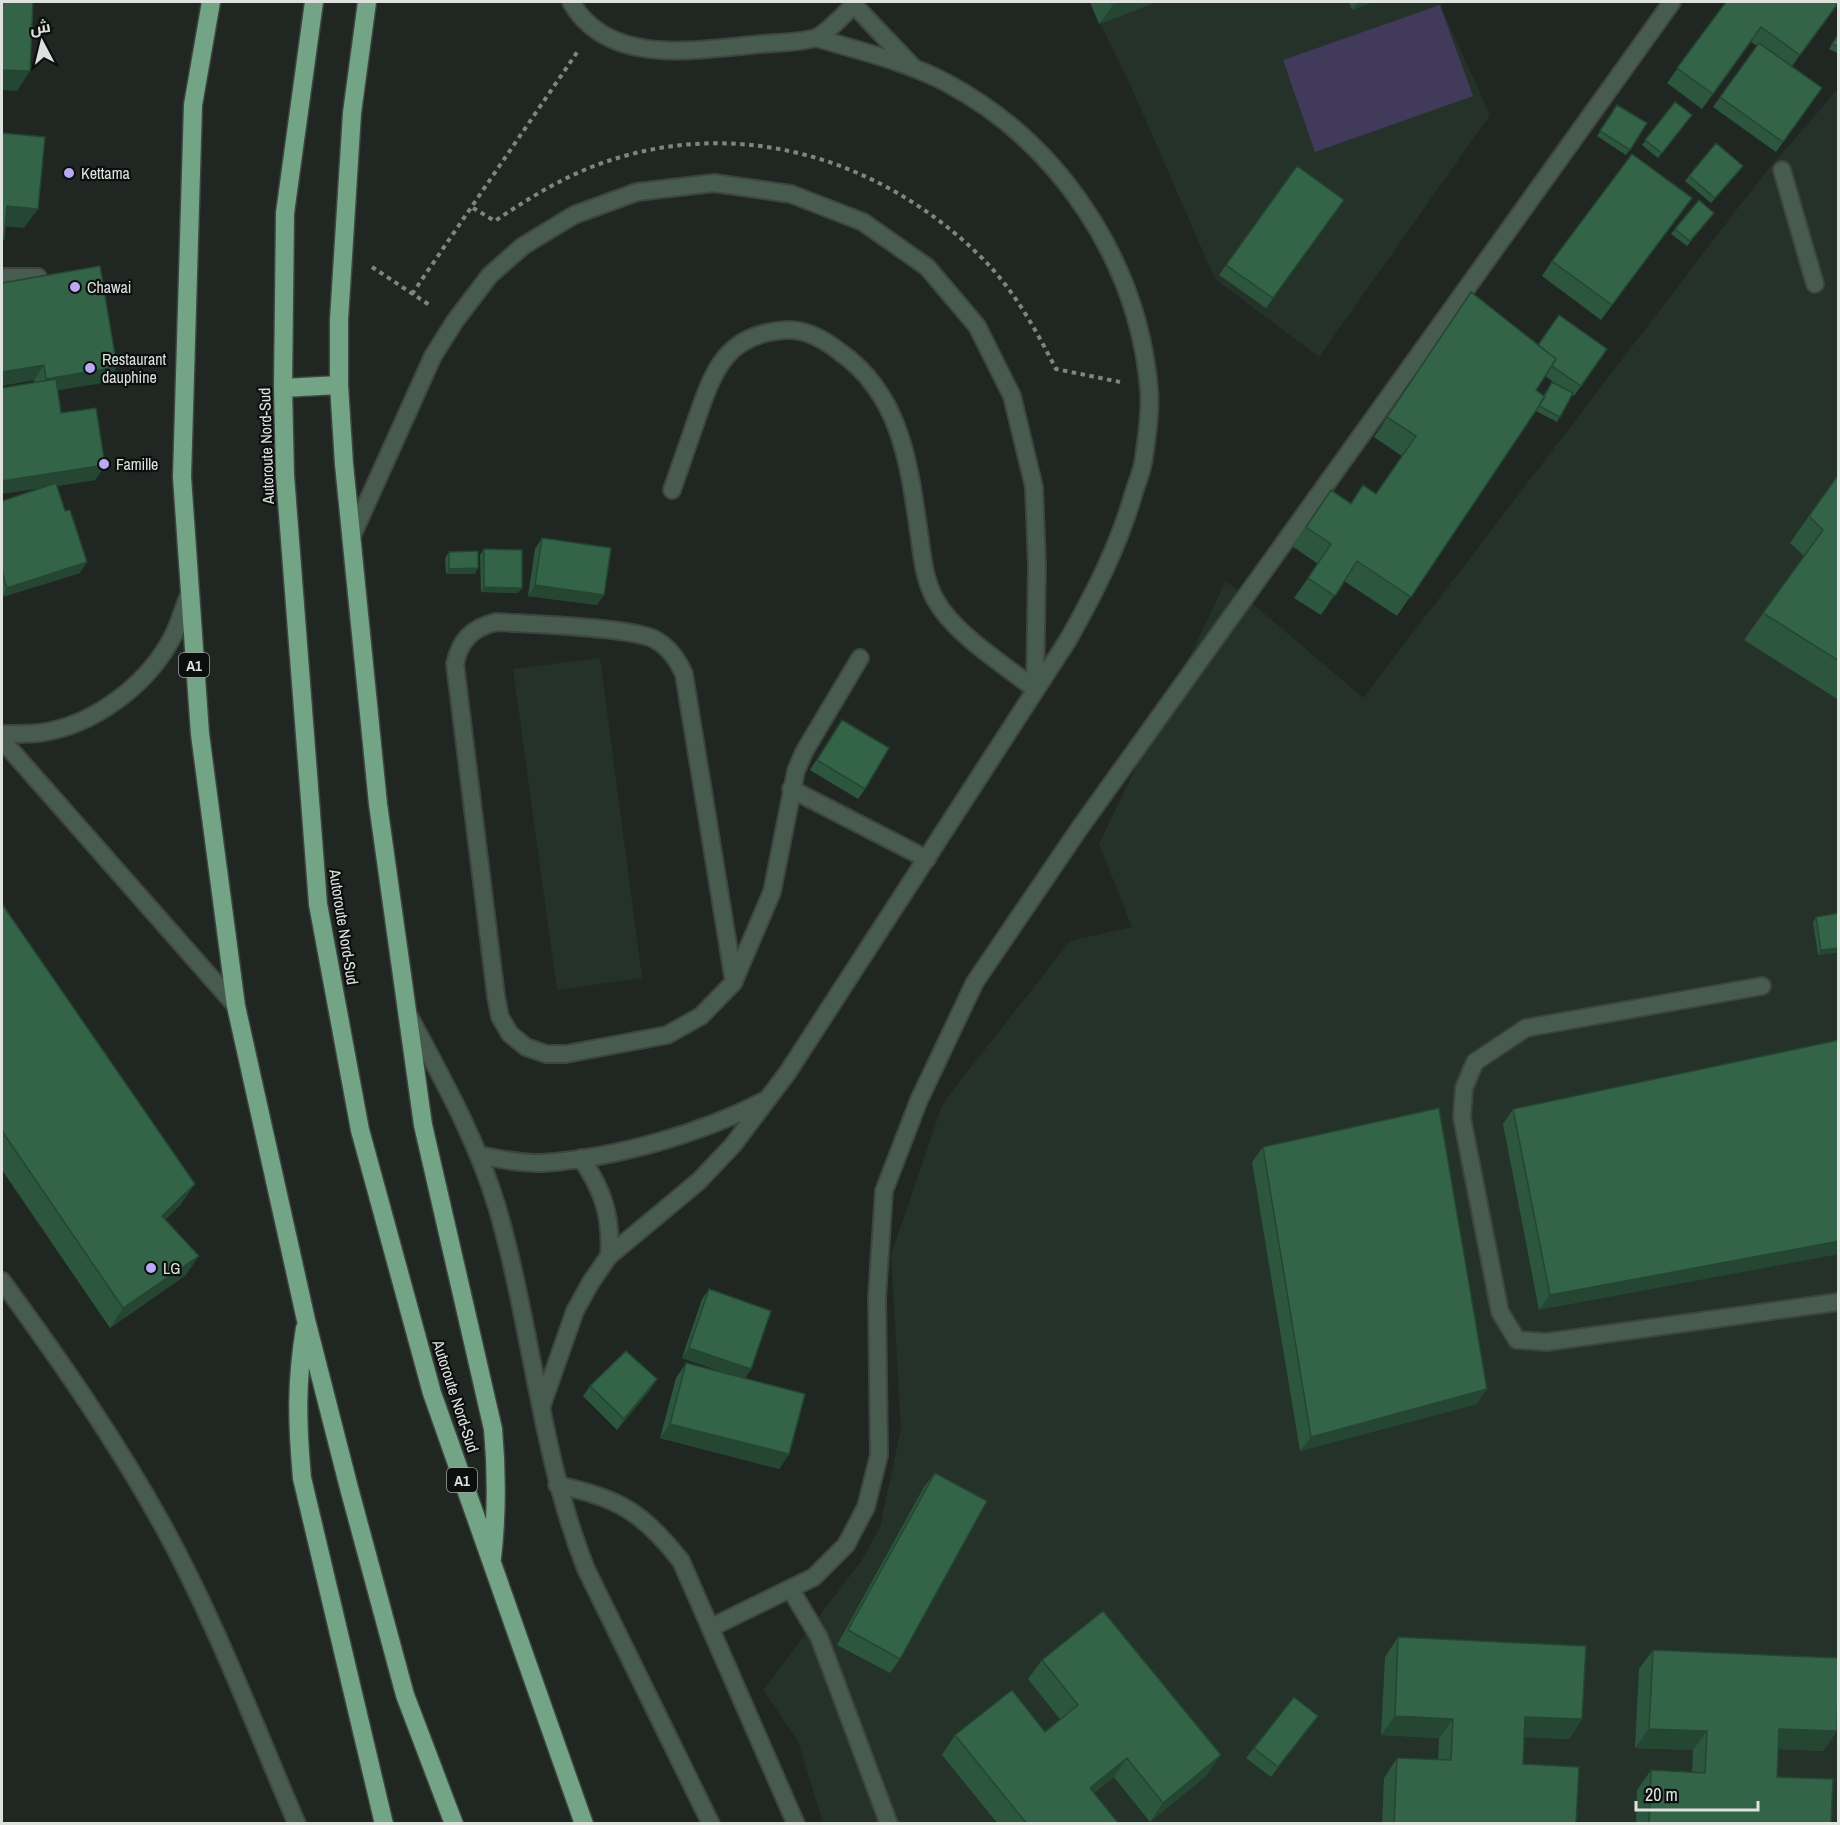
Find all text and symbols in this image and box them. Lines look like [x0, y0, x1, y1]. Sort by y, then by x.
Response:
north arrow [12, 12, 72, 72]
text: ش [29, 15, 52, 39]
place label: Kettama [81, 162, 131, 184]
marker: Kettama [62, 166, 76, 180]
place label: Chawai [87, 276, 131, 298]
marker: Chawai [68, 280, 82, 294]
place label: Restaurant dauphine [102, 348, 167, 388]
marker: Restaurant dauphine [83, 361, 97, 375]
street label: Autoroute Nord-Sud [253, 387, 279, 506]
place label: Famille [116, 453, 158, 475]
marker: Famille [97, 457, 111, 471]
road number: A1 [179, 653, 209, 677]
street label: Autoroute Nord-Sud [324, 867, 364, 986]
place label: LG [163, 1257, 181, 1279]
marker: LG [144, 1261, 158, 1275]
street label: Autoroute Nord-Sud [427, 1336, 484, 1455]
road number: A1 [447, 1468, 477, 1492]
scale bar [1636, 1774, 1758, 1812]
text: 20 m [1645, 1782, 1678, 1807]

